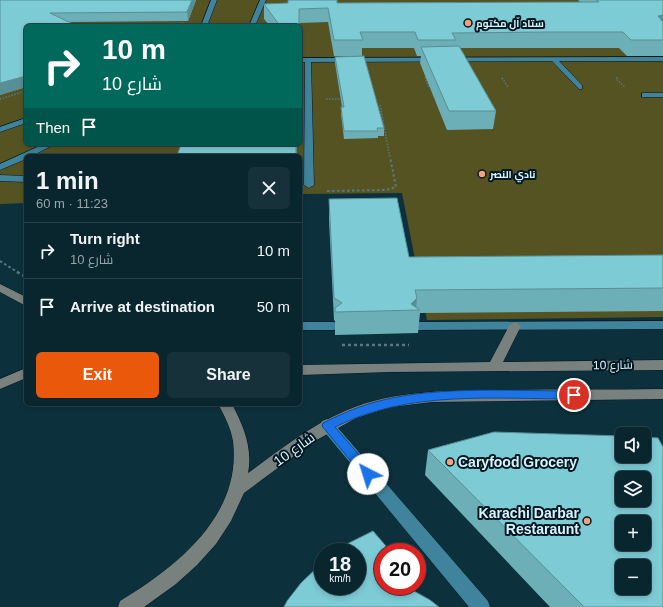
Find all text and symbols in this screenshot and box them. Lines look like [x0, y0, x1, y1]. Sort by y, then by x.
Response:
place label: ستاد اّل مكتوم [476, 17, 544, 31]
marker: ستاد اّل مكتوم [463, 18, 473, 28]
text: 10 m [102, 34, 166, 65]
icon: right [36, 40, 88, 92]
text: شارع 10 [102, 74, 162, 94]
icon: arrive [78, 116, 100, 138]
text: Then [36, 119, 70, 136]
text: 1 min [36, 167, 99, 194]
button: close [248, 167, 290, 209]
marker: نادي النصر [477, 169, 487, 179]
place label: نادي النصر [489, 169, 535, 183]
text: 60 m · 11:23 [36, 196, 108, 211]
text: Turn right [70, 230, 140, 247]
icon: right [36, 240, 58, 262]
text: 10 m [257, 242, 290, 259]
text: شارع 10 [70, 252, 113, 267]
icon: arrive [36, 296, 58, 318]
text: Arrive at destination [70, 298, 215, 315]
text: 50 m [257, 298, 290, 315]
button: Exit [36, 352, 159, 398]
button: Share [167, 352, 290, 398]
street label: شارع 10 [593, 358, 633, 373]
pin [557, 378, 591, 412]
icon: arrive [563, 384, 585, 406]
map controls [615, 427, 651, 595]
button: sound [615, 427, 651, 463]
street label: شارع 10 [270, 429, 318, 470]
position arrow [347, 453, 389, 495]
place label: Caryfood Grocery [458, 454, 577, 470]
marker: Caryfood Grocery [445, 457, 455, 467]
button: layers [615, 471, 651, 507]
place label: Karachi Darbar Restaraunt [479, 505, 580, 537]
button: + [615, 515, 651, 551]
marker: Karachi Darbar Restaraunt [582, 516, 592, 526]
speed limit sign: 20 [374, 543, 426, 595]
text: 18 [329, 553, 351, 575]
button: − [615, 559, 651, 595]
text: km/h [329, 573, 351, 584]

